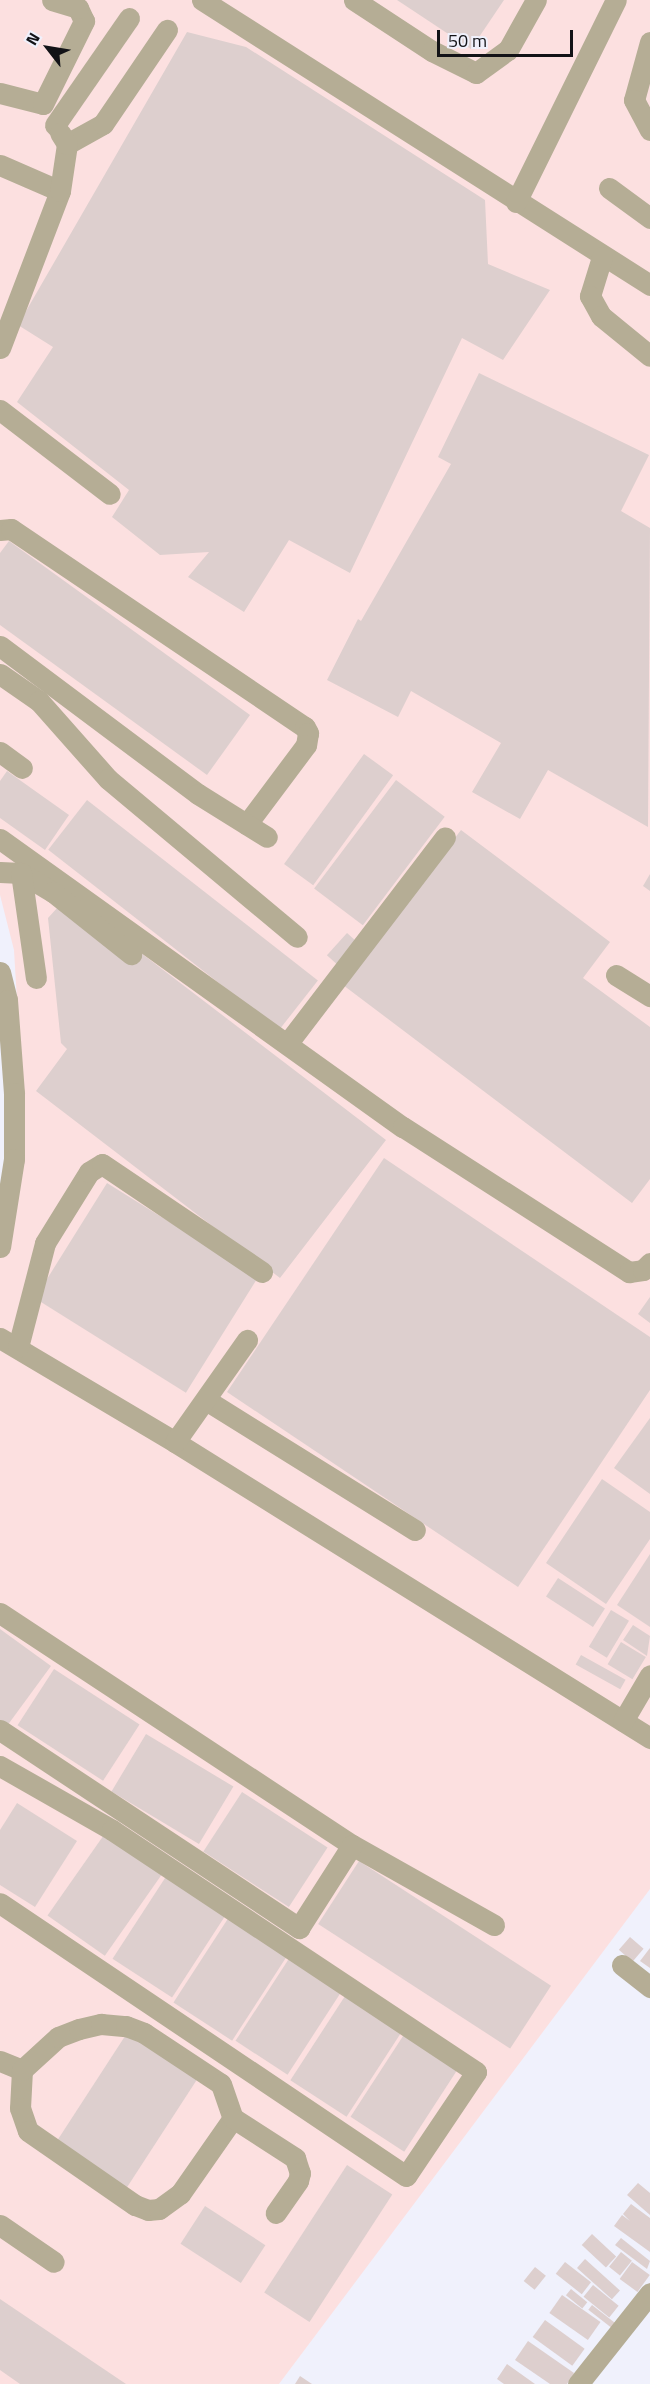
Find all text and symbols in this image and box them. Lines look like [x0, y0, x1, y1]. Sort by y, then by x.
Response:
north arrow [18, 18, 78, 78]
scale bar [440, 18, 576, 56]
text: 50 m [448, 27, 487, 54]
text: N [19, 28, 46, 50]

